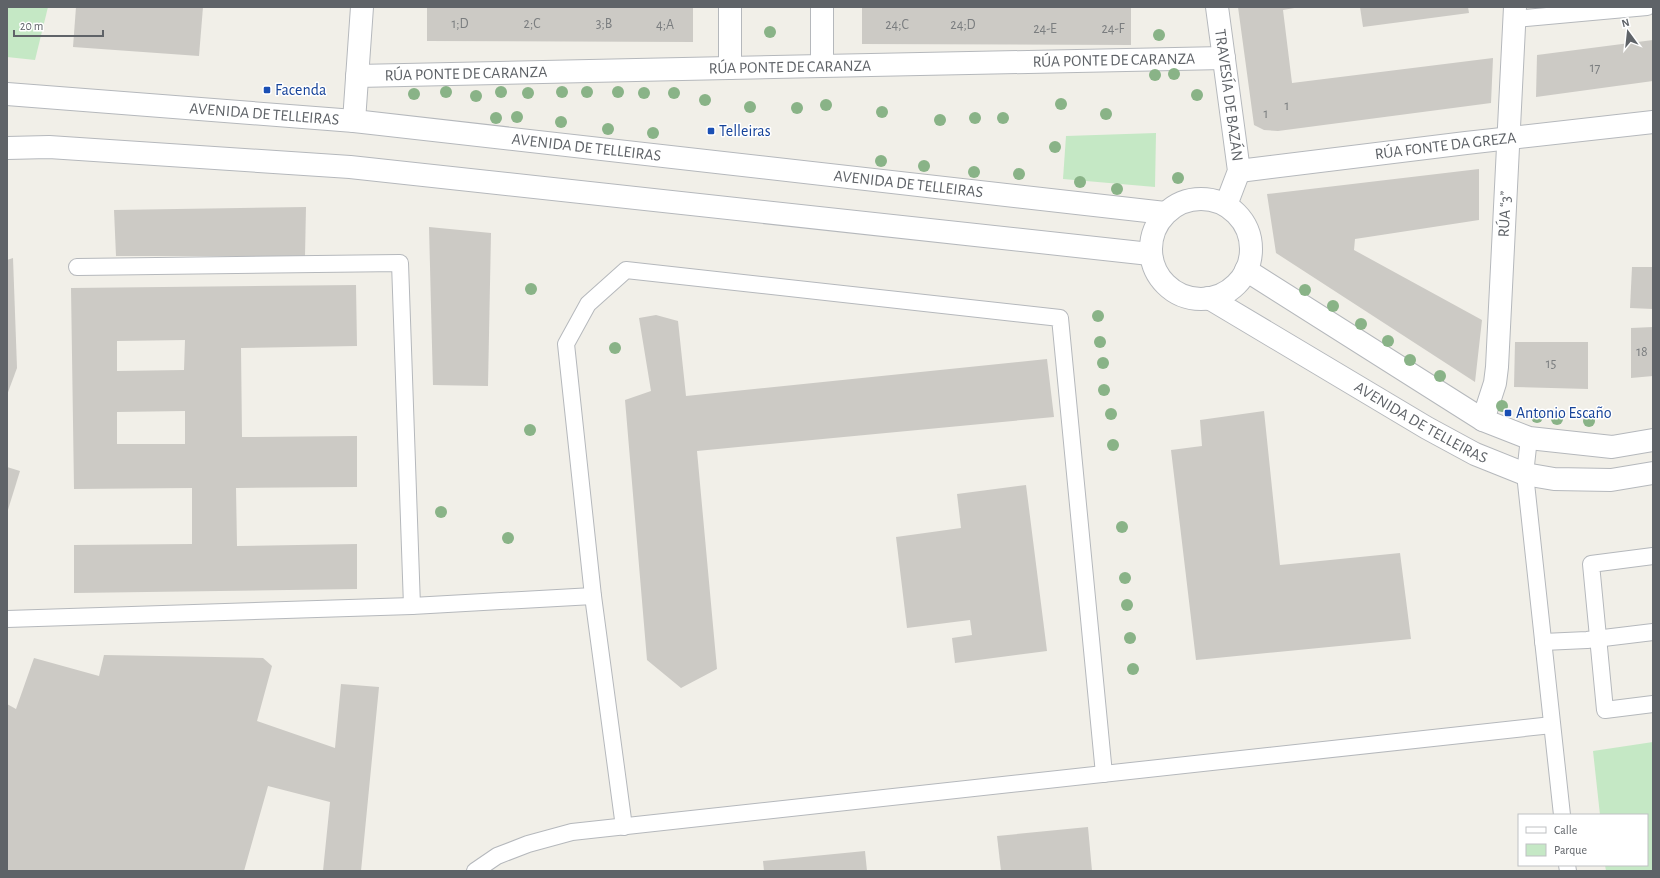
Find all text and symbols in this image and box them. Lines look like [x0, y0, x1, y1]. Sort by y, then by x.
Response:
scale bar [14, 12, 103, 38]
north arrow [1608, 12, 1648, 52]
house number: 1;D [451, 17, 469, 31]
house number: 2;C [524, 17, 540, 31]
house number: 3;B [596, 17, 612, 31]
text: N [1620, 17, 1631, 29]
house number: 4;A [656, 18, 674, 32]
house number: 24;C [885, 18, 909, 32]
house number: 24;D [950, 18, 976, 32]
text: 20 m [20, 20, 43, 32]
house number: 24-E [1033, 22, 1057, 36]
house number: 24-F [1101, 22, 1125, 36]
street label: TRAVESÍA DE BAZÁN [1212, 28, 1246, 162]
street label: RÚA PONTE DE CARANZA [1032, 51, 1195, 70]
street label: RÚA PONTE DE CARANZA [709, 56, 871, 76]
house number: 17 [1590, 61, 1600, 75]
street label: RÚA PONTE DE CARANZA [384, 64, 547, 83]
place label: Facenda [275, 82, 326, 98]
marker: Facenda [262, 85, 272, 95]
house number: 1 [1285, 99, 1289, 113]
street label: AVENIDA DE TELLEIRAS [189, 100, 340, 128]
house number: 1 [1264, 107, 1268, 121]
place label: Telleiras [719, 123, 771, 139]
marker: Telleiras [706, 126, 716, 136]
street label: RÚA FONTE DA GREZA [1374, 129, 1517, 162]
street label: AVENIDA DE TELLEIRAS [511, 131, 662, 164]
street label: AVENIDA DE TELLEIRAS [833, 167, 984, 200]
street label: RÚA “3” [1494, 190, 1514, 238]
house number: 18 [1636, 345, 1648, 359]
house number: 15 [1546, 357, 1556, 371]
street label: AVENIDA DE TELLEIRAS [1352, 379, 1490, 466]
place label: Antonio Escaño [1516, 405, 1612, 421]
marker: Antonio Escaño [1503, 408, 1513, 418]
legend [1518, 814, 1648, 866]
text: Calle [1554, 824, 1577, 836]
text: Parque [1554, 844, 1587, 856]

